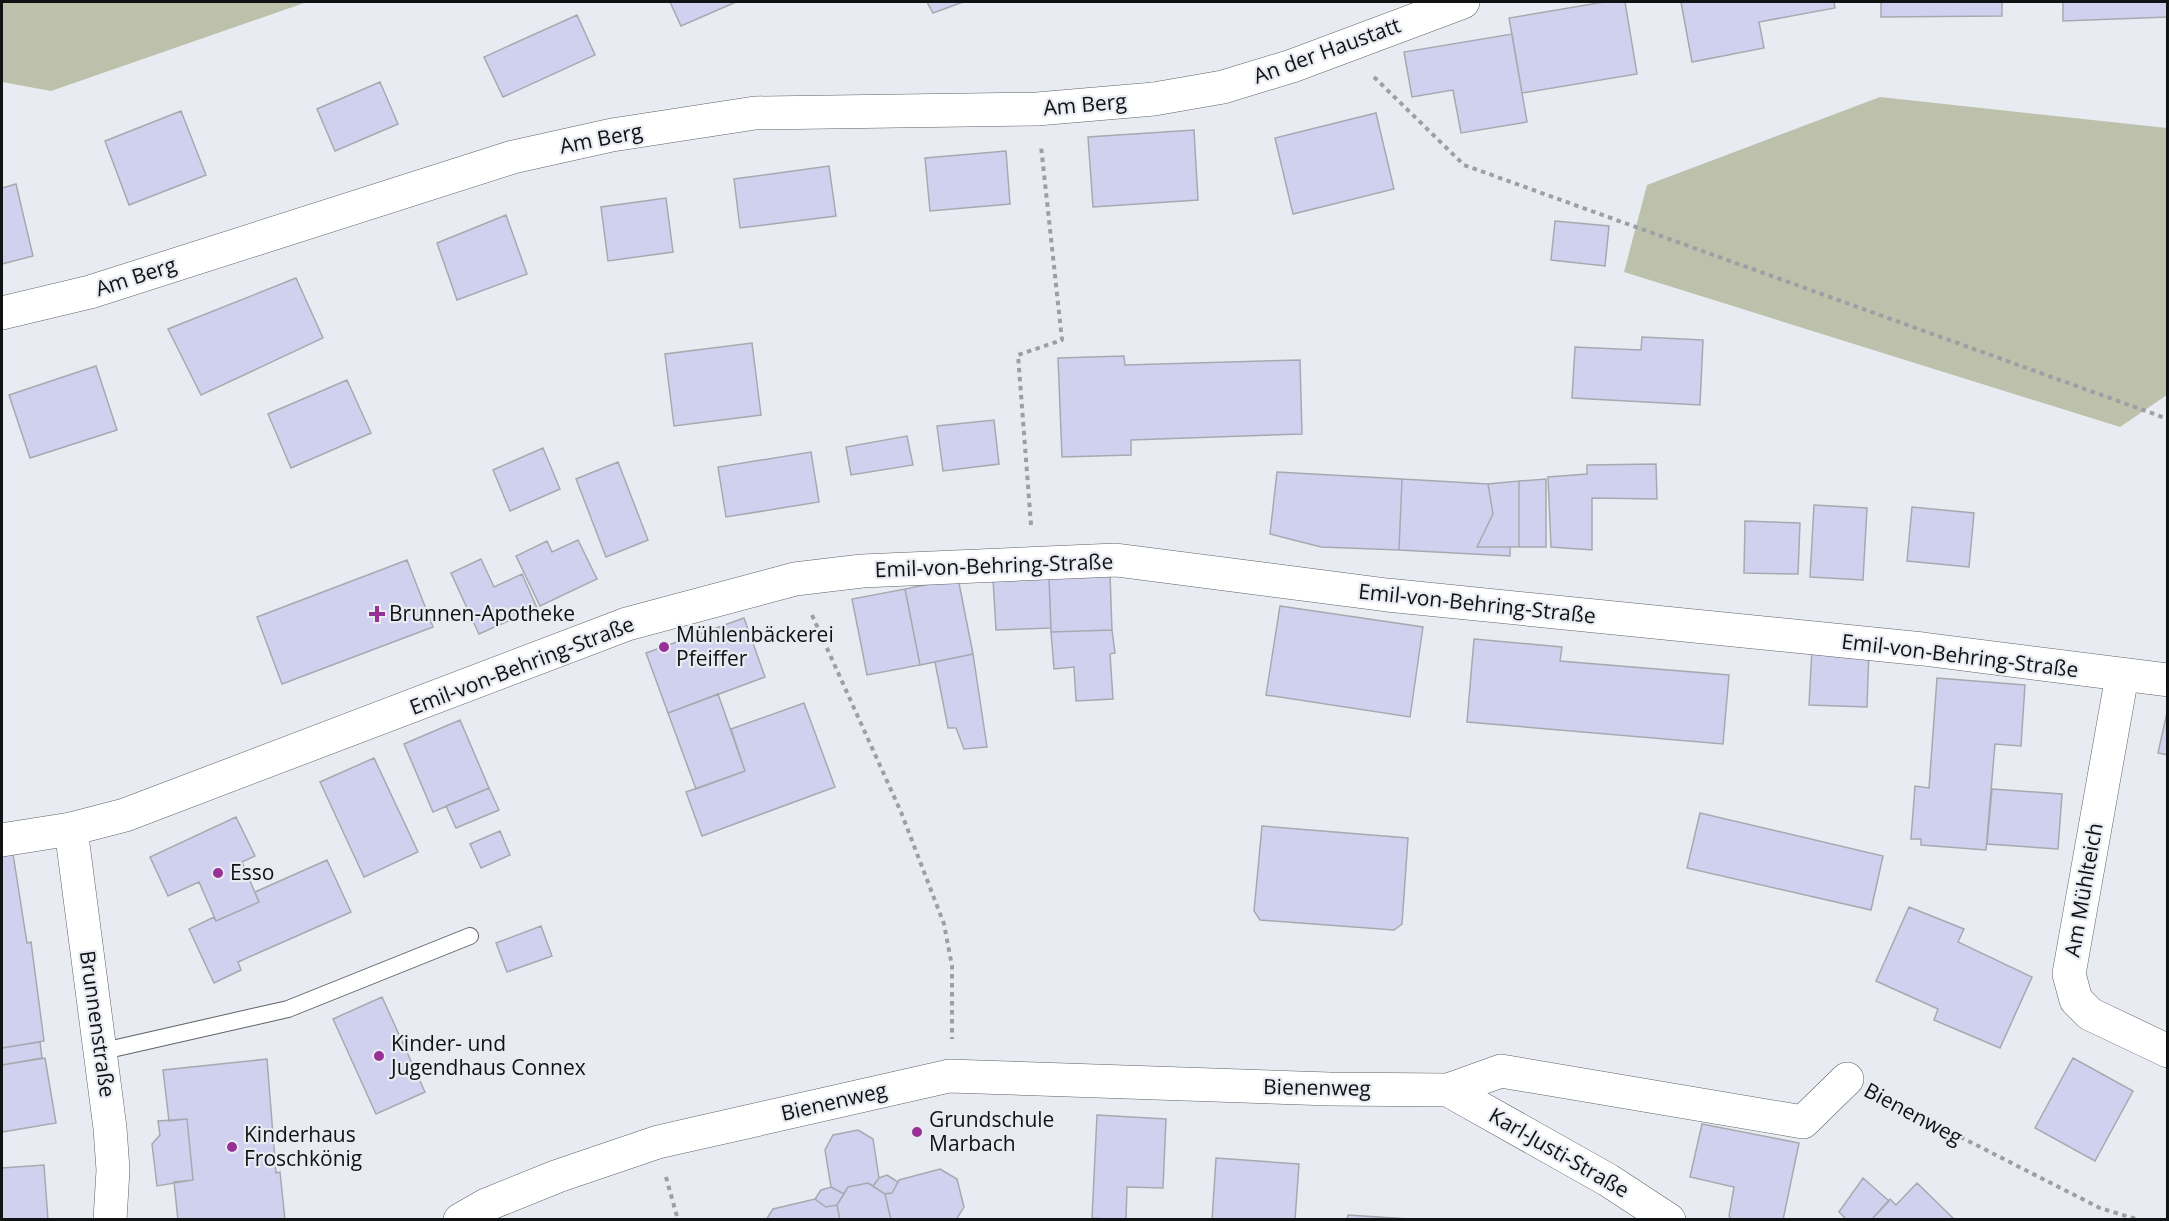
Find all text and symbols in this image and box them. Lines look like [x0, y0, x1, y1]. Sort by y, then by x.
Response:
street label: An der Haustatt [1249, 10, 1404, 90]
street label: Am Berg [1042, 86, 1128, 122]
street label: Am Berg [557, 116, 644, 160]
street label: Am Berg [92, 250, 180, 302]
street label: Emil-von-Behring-Straße [874, 547, 1114, 583]
street label: Emil-von-Behring-Straße [1357, 577, 1597, 629]
place label: Brunnen-Apotheke [389, 599, 575, 627]
marker: Brunnen-Apotheke [370, 607, 384, 621]
street label: Emil-von-Behring-Straße [405, 609, 638, 721]
place label: Mühlenbäckerei Pfeiffer [676, 620, 834, 672]
street label: Emil-von-Behring-Straße [1840, 627, 2080, 683]
marker: Mühlenbäckerei Pfeiffer [657, 640, 671, 654]
street label: Am Mühlteich [2057, 821, 2109, 959]
place label: Esso [230, 858, 274, 886]
marker: Esso [211, 866, 225, 880]
street label: Brunnenstraße [74, 949, 122, 1099]
place label: Kinder- und Jugendhaus Connex [389, 1029, 586, 1081]
marker: Kinder- und Jugendhaus Connex [372, 1049, 386, 1063]
street label: Bienenweg [1263, 1072, 1371, 1102]
street label: Bienenweg [778, 1075, 889, 1127]
street label: Bienenweg [1859, 1075, 1968, 1151]
street label: Karl-Justi-Straße [1484, 1101, 1635, 1204]
place label: Grundschule Marbach [929, 1105, 1054, 1157]
place label: Kinderhaus Froschkönig [244, 1120, 362, 1172]
marker: Grundschule Marbach [910, 1125, 924, 1139]
marker: Kinderhaus Froschkönig [225, 1140, 239, 1154]

